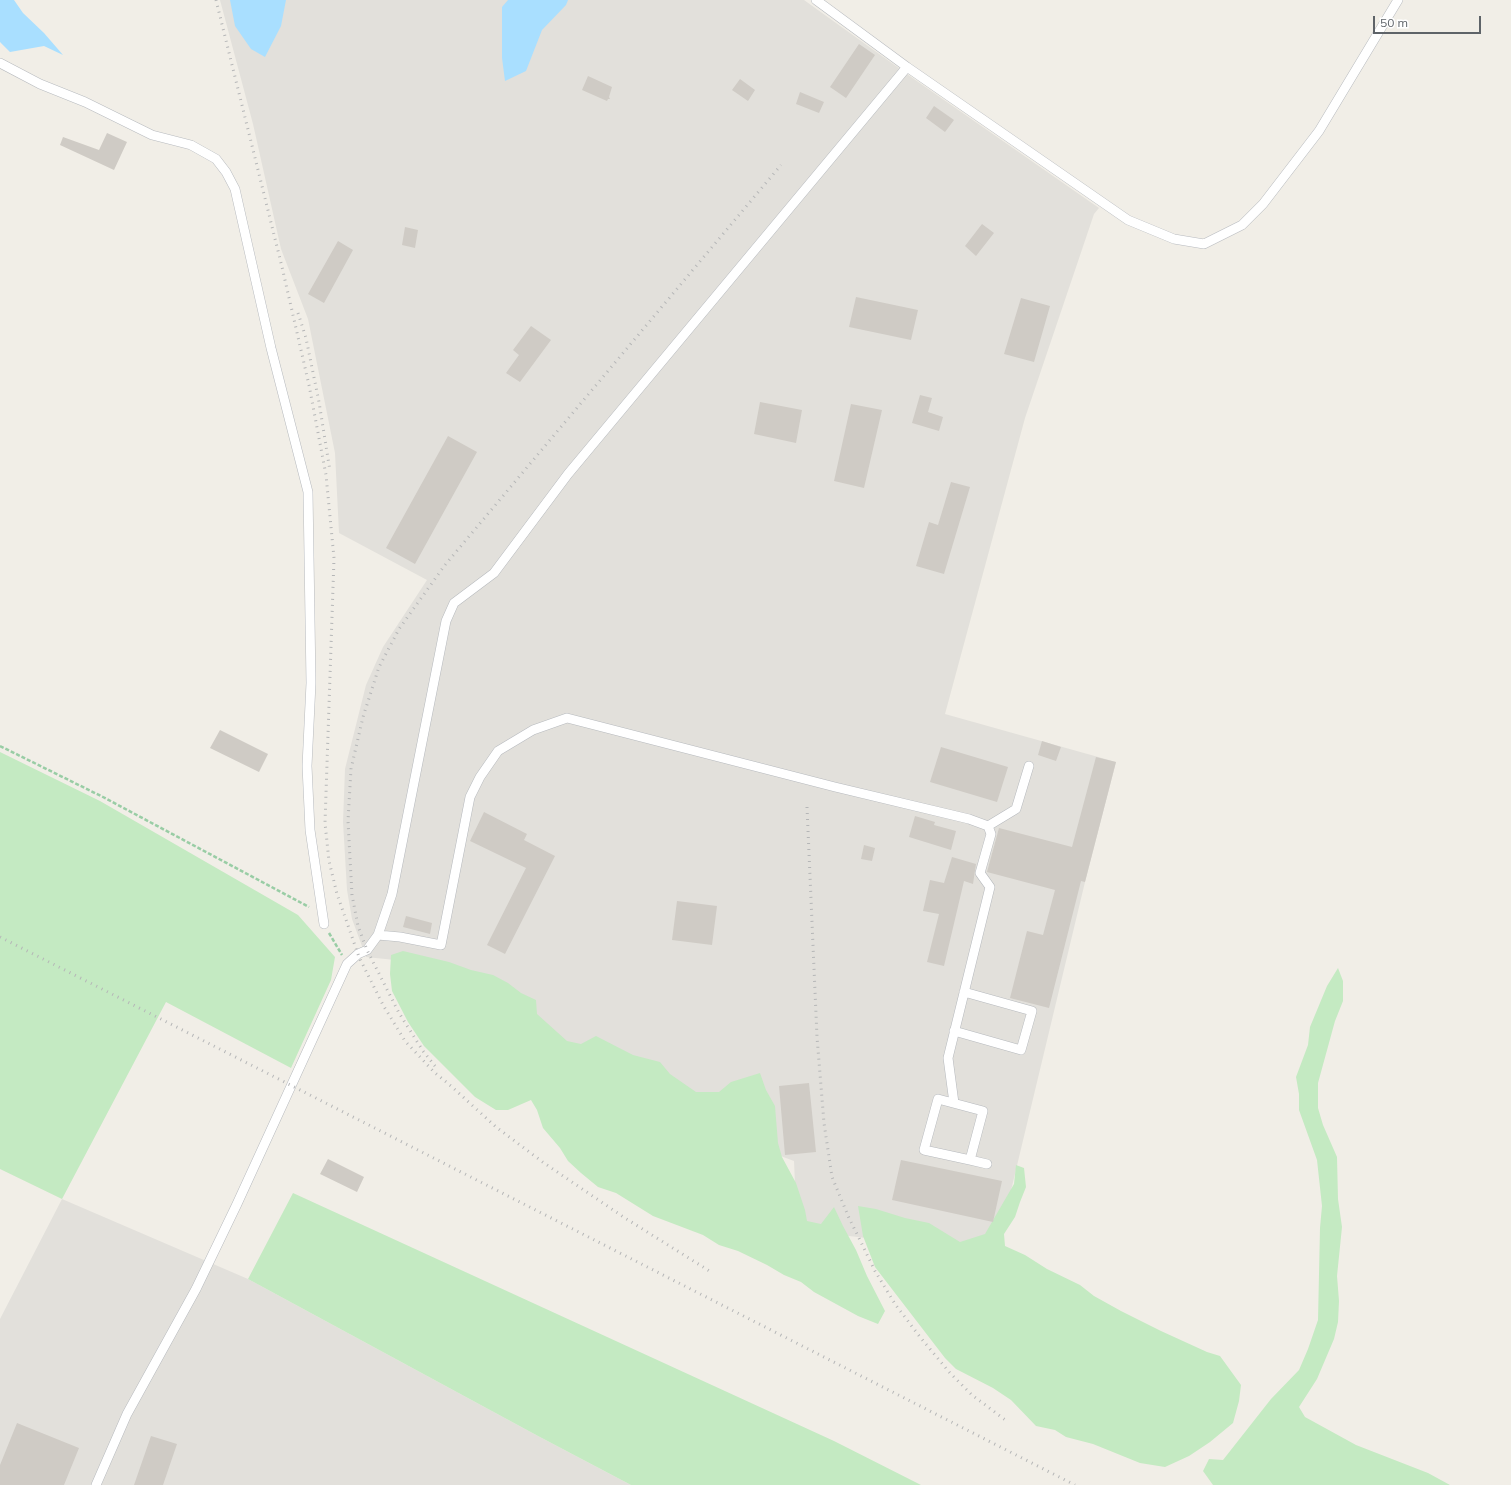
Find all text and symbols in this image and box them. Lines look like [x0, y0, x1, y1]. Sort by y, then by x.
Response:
scale bar [1375, 8, 1483, 34]
text: 50 m [1380, 15, 1408, 30]

